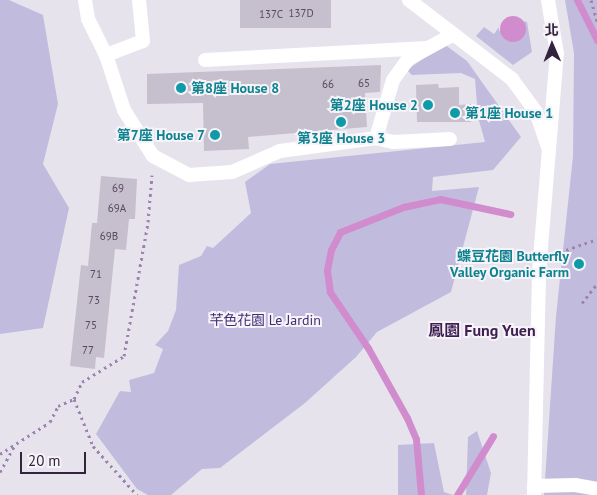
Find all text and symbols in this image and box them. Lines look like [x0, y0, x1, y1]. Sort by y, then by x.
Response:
house number: 137D [288, 6, 314, 20]
house number: 137C [259, 7, 283, 21]
north arrow [527, 20, 577, 70]
text: 北 [545, 21, 559, 39]
house number: 65 [358, 76, 370, 90]
house number: 66 [322, 77, 334, 91]
place label: 第8座 House 8 [191, 80, 279, 96]
marker: 第8座 House 8 [175, 82, 187, 94]
place label: 第2座 House 2 [330, 97, 418, 113]
marker: 第2座 House 2 [422, 99, 434, 111]
place label: 第1座 House 1 [465, 105, 553, 121]
marker: 第1座 House 1 [449, 107, 461, 119]
marker: 第3座 House 3 [335, 116, 347, 128]
place label: 第7座 House 7 [117, 127, 205, 143]
marker: 第7座 House 7 [209, 129, 221, 141]
place label: 第3座 House 3 [297, 130, 385, 146]
house number: 69 [112, 181, 124, 195]
house number: 69A [108, 201, 126, 215]
house number: 69B [100, 229, 118, 243]
place label: 蝶豆花園 Butterfly Valley Organic Farm [449, 248, 569, 280]
marker: 蝶豆花園 Butterfly Valley Organic Farm [573, 258, 585, 270]
house number: 71 [90, 267, 102, 281]
house number: 73 [88, 293, 100, 307]
park label: 芊色花園 Le Jardin [209, 312, 321, 328]
house number: 75 [85, 318, 97, 332]
district label: 鳳園 Fung Yuen [428, 320, 536, 340]
house number: 77 [82, 343, 94, 357]
scale bar [22, 442, 89, 474]
text: 20 m [28, 451, 61, 470]

